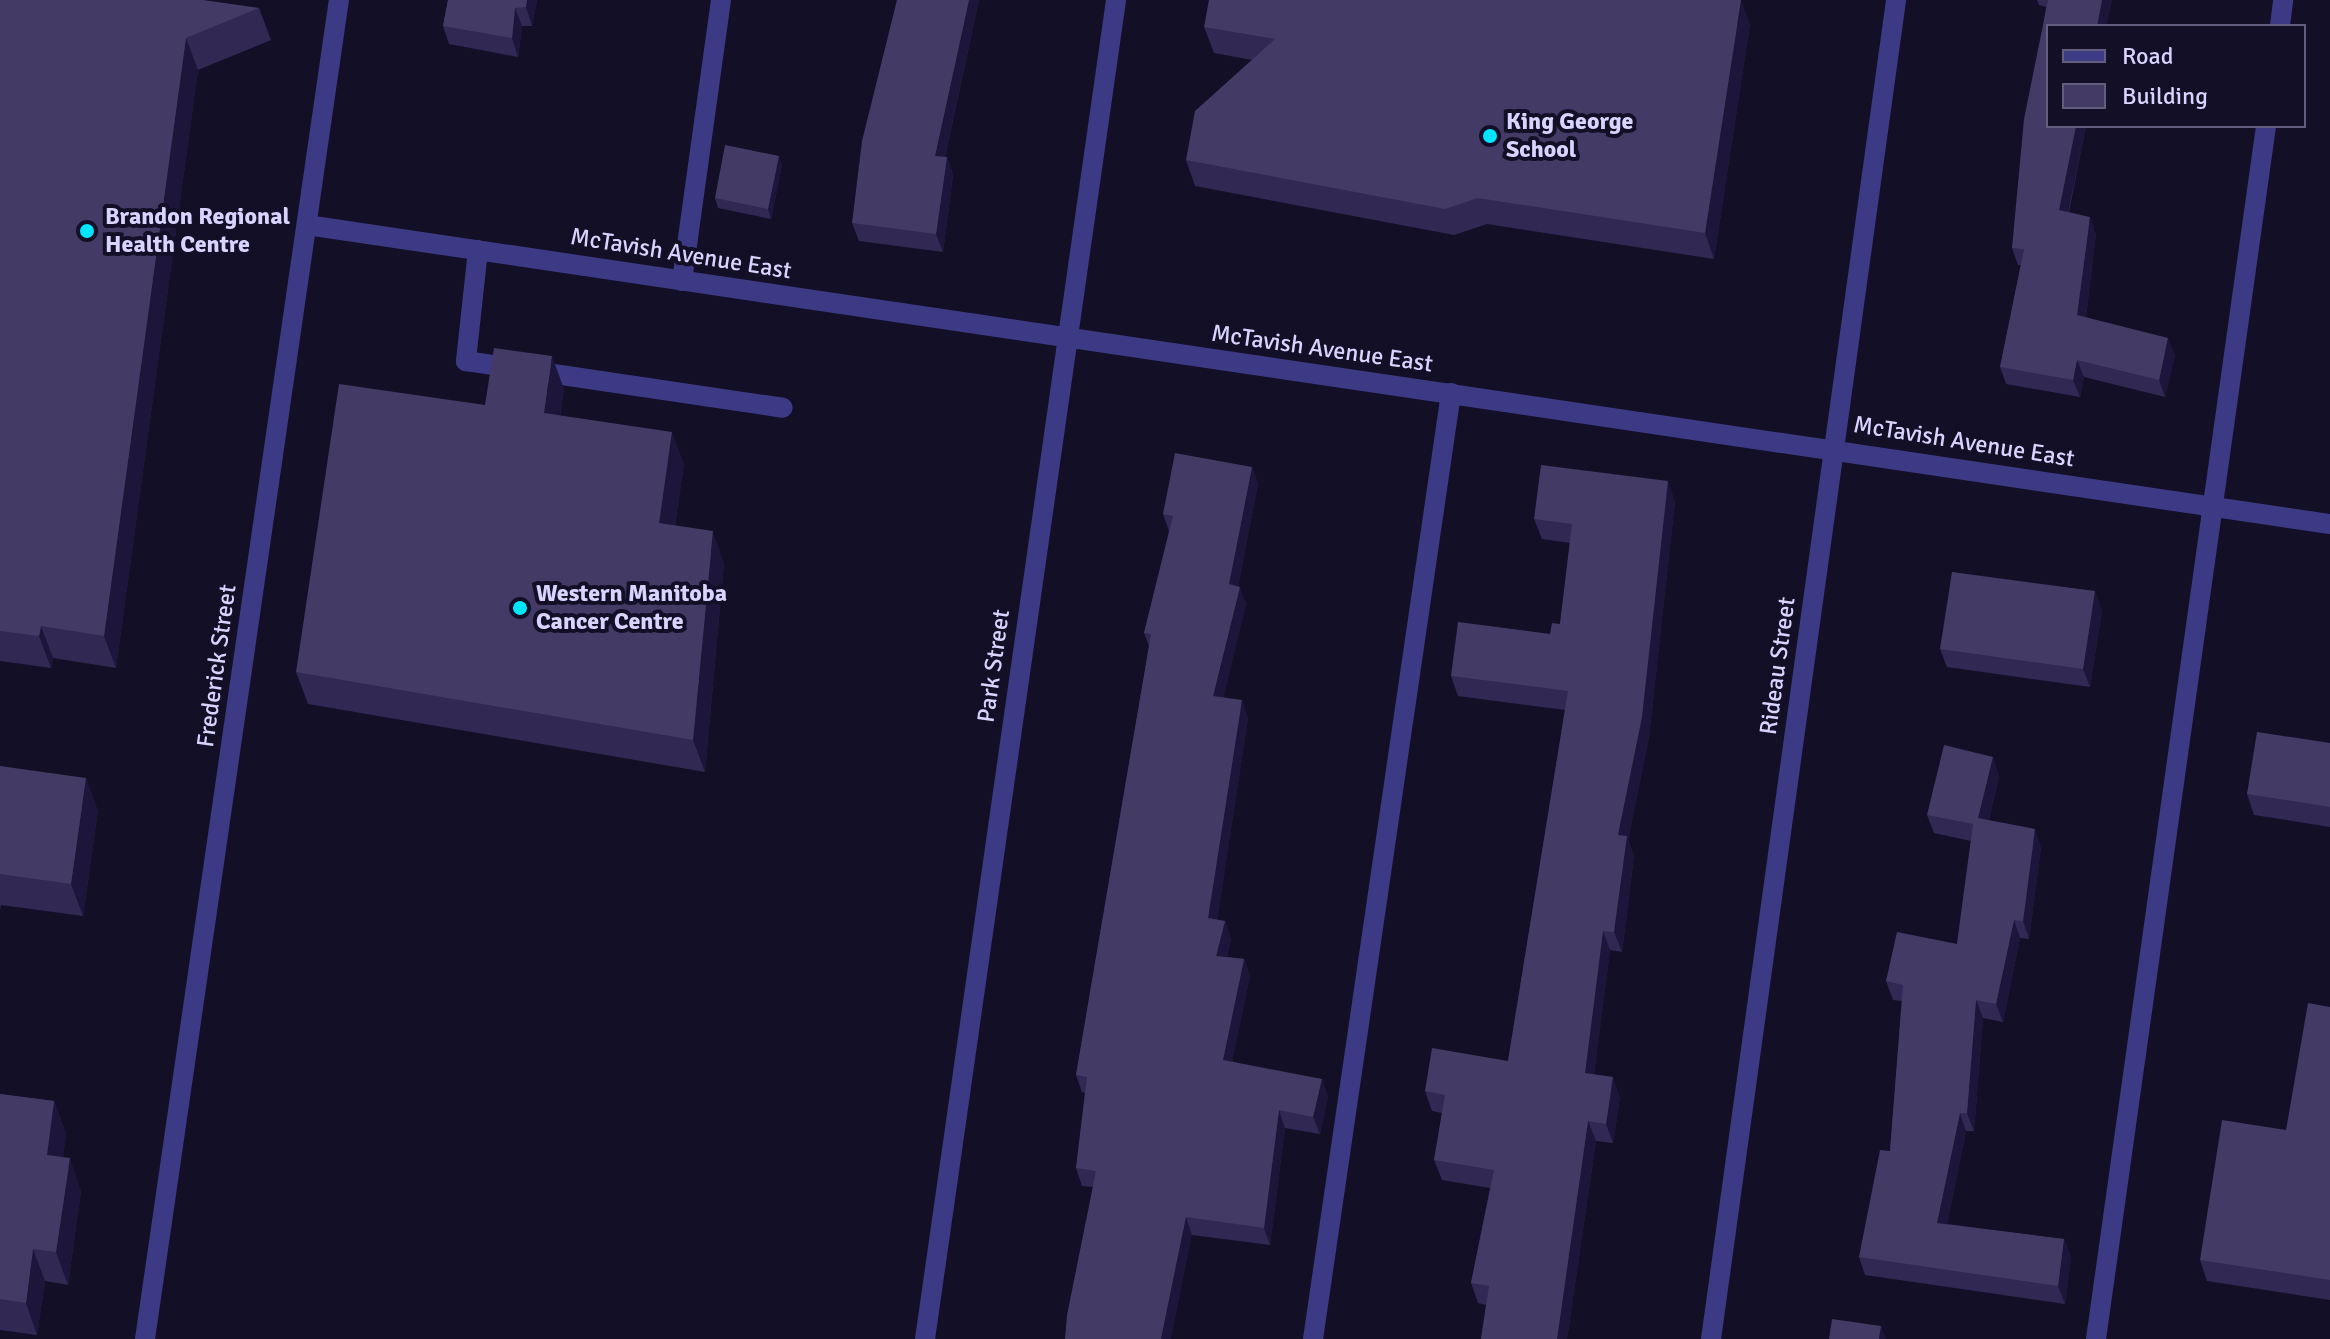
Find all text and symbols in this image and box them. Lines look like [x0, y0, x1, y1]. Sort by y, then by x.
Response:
legend [2046, 24, 2306, 128]
text: Road [2122, 41, 2173, 71]
text: Building [2122, 81, 2208, 111]
place label: King George School [1506, 108, 1633, 164]
marker: King George School [1481, 127, 1499, 145]
place label: Brandon Regional Health Centre [105, 203, 290, 259]
marker: Brandon Regional Health Centre [76, 220, 98, 242]
street label: McTavish Avenue East [568, 222, 794, 286]
street label: McTavish Avenue East [1209, 319, 1435, 379]
street label: McTavish Avenue East [1851, 410, 2077, 474]
place label: Western Manitoba Cancer Centre [536, 580, 727, 636]
street label: Frederick Street [191, 583, 243, 749]
street label: Rideau Street [1754, 595, 1802, 737]
marker: Western Manitoba Cancer Centre [511, 599, 529, 617]
street label: Park Street [972, 608, 1016, 724]

